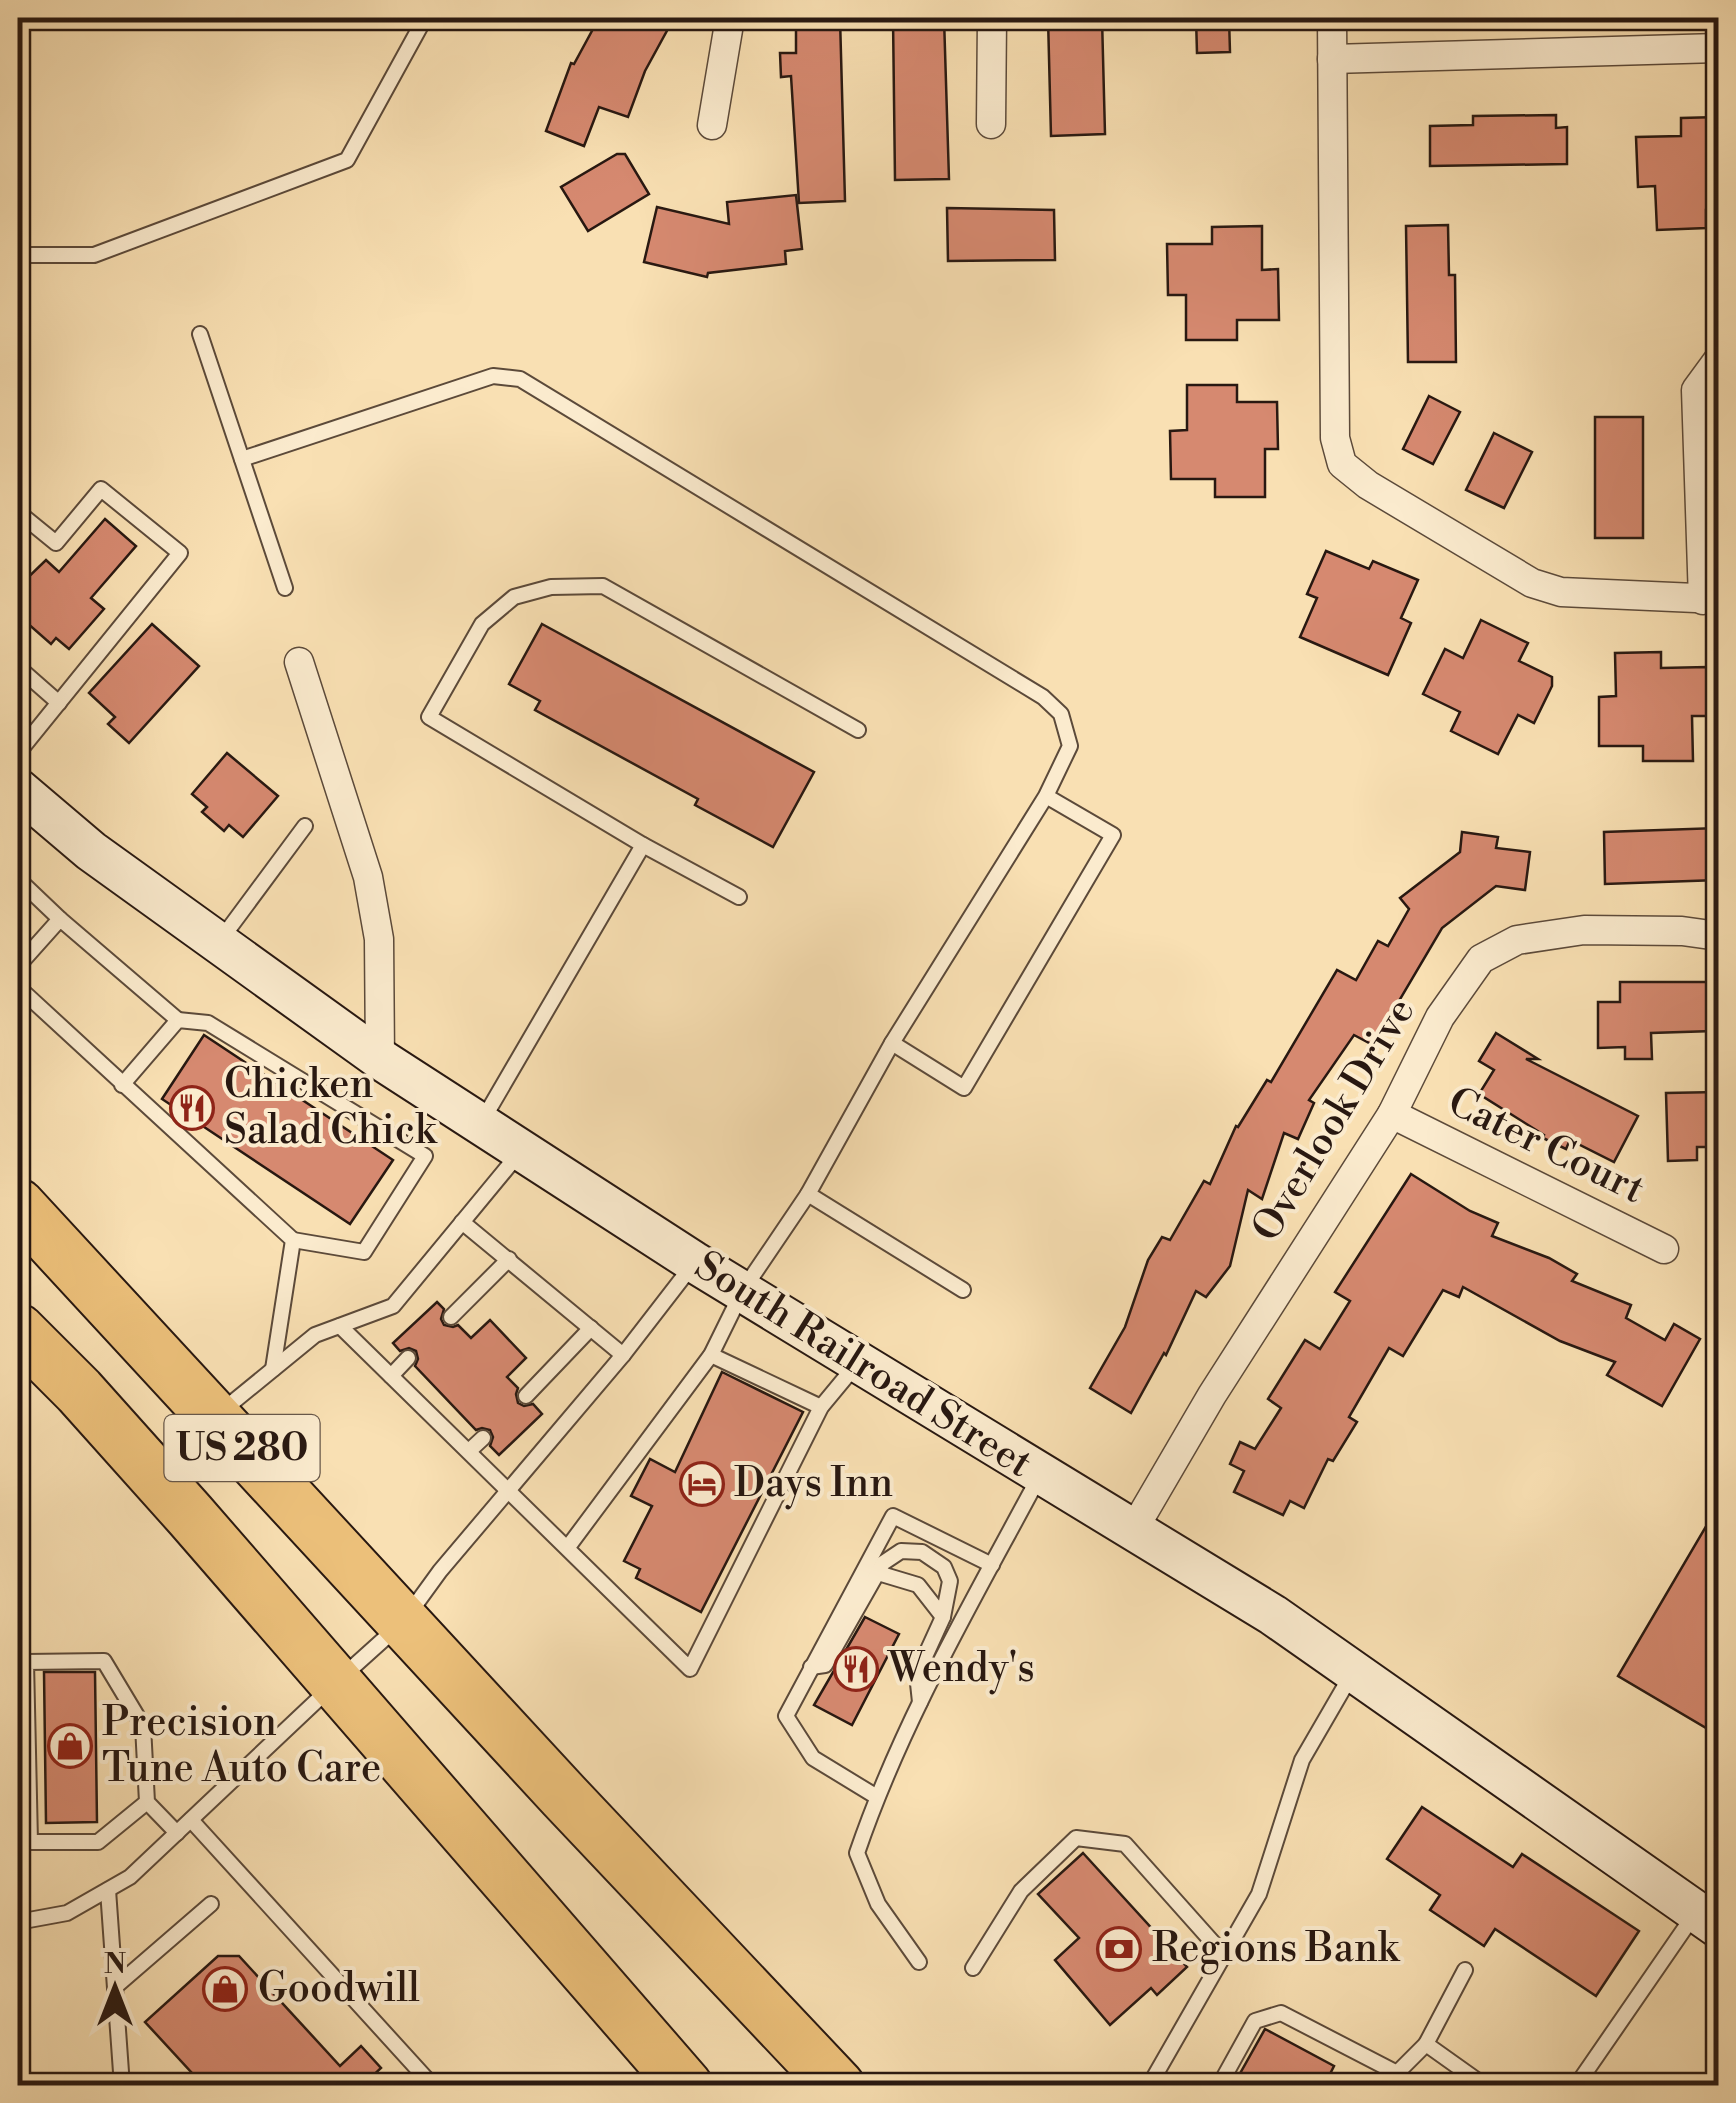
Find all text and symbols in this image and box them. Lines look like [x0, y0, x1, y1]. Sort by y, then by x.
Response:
street label: Overlook Drive [1242, 989, 1426, 1251]
place label: Chicken Salad Chick [224, 1060, 438, 1156]
street label: Cater Court [1439, 1077, 1653, 1215]
restaurant icon: Chicken Salad Chick [169, 1085, 215, 1131]
street label: South Railroad Street [685, 1241, 1041, 1489]
road number: US 280 [164, 1415, 320, 1481]
place label: Days Inn [734, 1459, 893, 1510]
hotel icon: Days Inn [679, 1461, 725, 1507]
place label: Wendy's [886, 1644, 1035, 1695]
restaurant icon: Wendy's [833, 1646, 879, 1692]
place label: Precision Tune Auto Care [102, 1698, 381, 1794]
shop icon: Precision Tune Auto Care [47, 1723, 93, 1769]
place label: Regions Bank [1152, 1924, 1401, 1975]
bank icon: Regions Bank [1096, 1926, 1142, 1972]
north arrow [65, 1938, 165, 2038]
text: N [104, 1947, 126, 1982]
place label: Goodwill [258, 1964, 420, 2014]
shop icon: Goodwill [202, 1966, 248, 2012]

